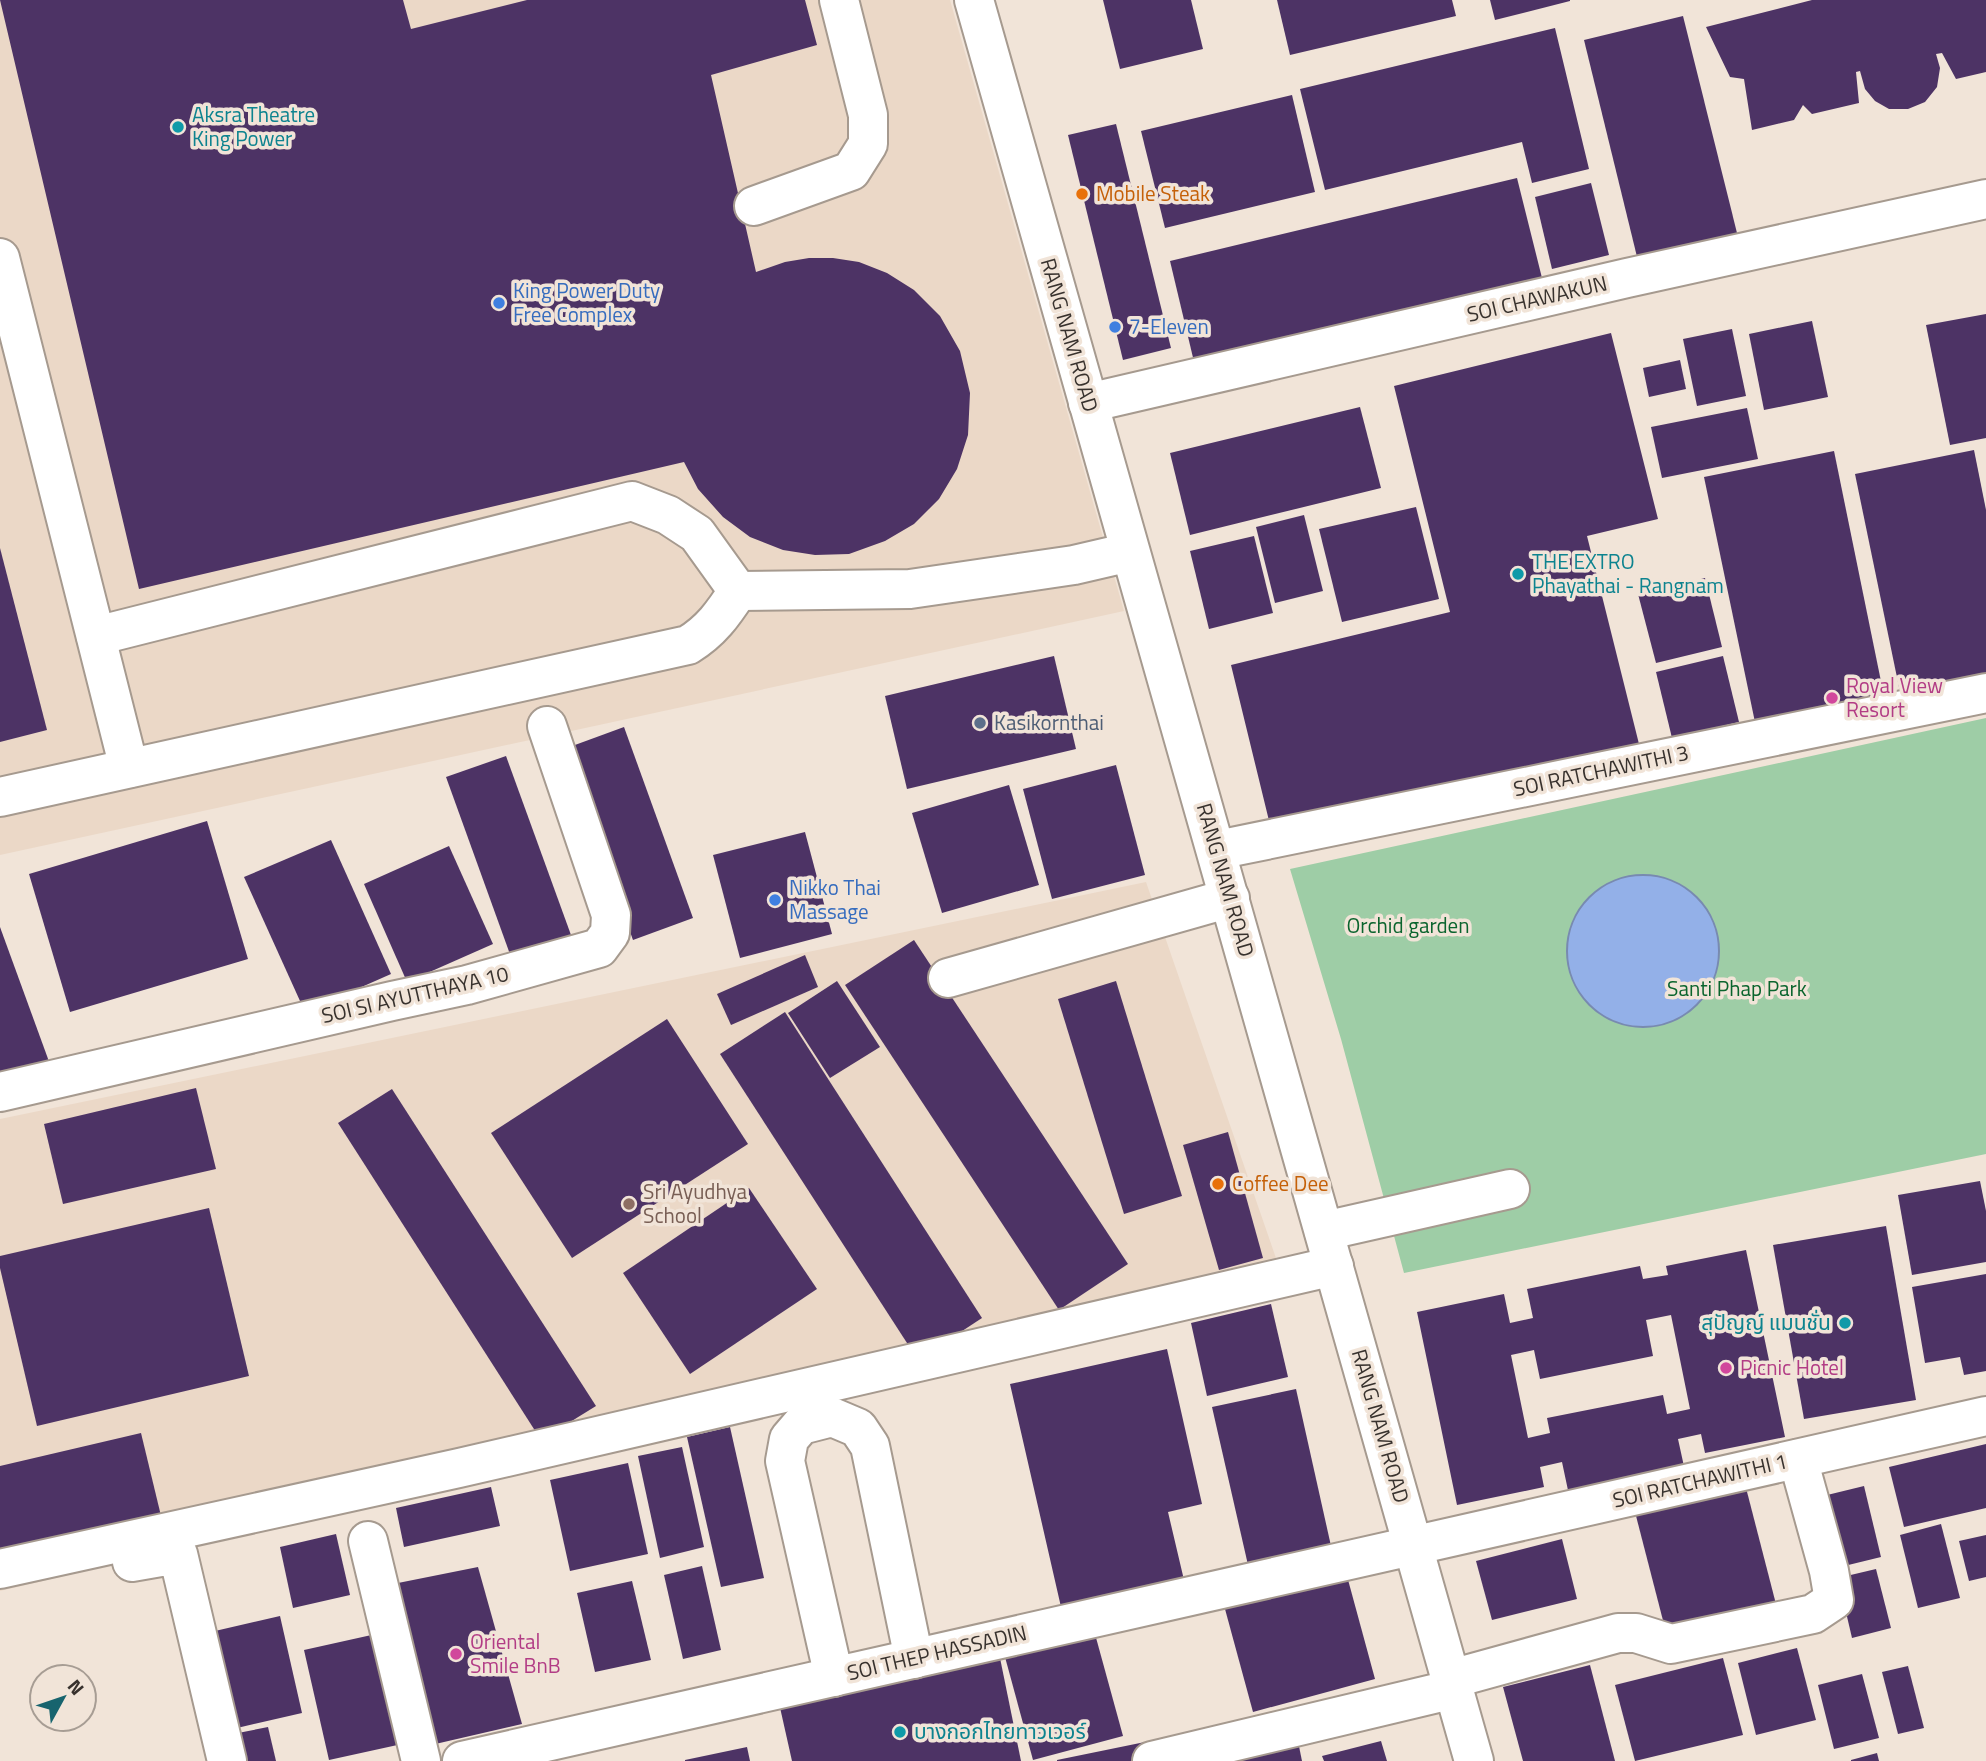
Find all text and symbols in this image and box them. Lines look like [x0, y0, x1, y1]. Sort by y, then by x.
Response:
place label: Aksra Theatre King Power [192, 98, 315, 154]
marker: Aksra Theatre King Power [170, 119, 186, 135]
place label: Mobile Steak [1096, 177, 1210, 209]
marker: Mobile Steak [1074, 186, 1090, 202]
street label: RANG NAM ROAD [1033, 254, 1107, 415]
street label: SOI CHAWAKUN [1464, 266, 1610, 330]
place label: King Power Duty Free Complex [513, 274, 660, 330]
marker: King Power Duty Free Complex [491, 295, 507, 311]
place label: 7-Eleven [1129, 310, 1209, 342]
marker: 7-Eleven [1107, 319, 1123, 335]
place label: THE EXTRO Phayathai - Rangnam [1532, 545, 1724, 601]
marker: THE EXTRO Phayathai - Rangnam [1510, 566, 1526, 582]
place label: Royal View Resort [1846, 669, 1943, 725]
marker: Royal View Resort [1824, 690, 1840, 706]
place label: Kasikornthai [994, 706, 1104, 738]
marker: Kasikornthai [972, 715, 988, 731]
street label: SOI RATCHAWITHI 3 [1510, 736, 1691, 804]
street label: RANG NAM ROAD [1189, 799, 1263, 960]
place label: Nikko Thai Massage [789, 871, 881, 927]
marker: Nikko Thai Massage [767, 892, 783, 908]
park label: Orchid garden [1347, 909, 1469, 941]
street label: SOI SI AYUTTHAYA 10 [318, 957, 512, 1031]
park label: Santi Phap Park [1667, 972, 1807, 1004]
place label: Coffee Dee [1232, 1167, 1329, 1199]
place label: Sri Ayudhya School [643, 1175, 748, 1231]
marker: Coffee Dee [1210, 1176, 1226, 1192]
marker: Sri Ayudhya School [621, 1196, 637, 1212]
place label: สุปัญญ์ แมนชั่น [1701, 1306, 1831, 1338]
marker: สุปัญญ์ แมนชั่น [1837, 1315, 1853, 1331]
street label: RANG NAM ROAD [1344, 1345, 1418, 1506]
place label: Picnic Hotel [1740, 1351, 1844, 1383]
marker: Picnic Hotel [1718, 1360, 1734, 1376]
street label: SOI RATCHAWITHI 1 [1609, 1444, 1790, 1516]
street label: SOI THEP HASSADIN [844, 1616, 1030, 1688]
place label: Oriental Smile BnB [470, 1625, 561, 1681]
marker: Oriental Smile BnB [448, 1646, 464, 1662]
north arrow [28, 1663, 98, 1733]
text: N [61, 1672, 92, 1701]
place label: บางกอกไทยทาวเวอร์ [914, 1715, 1087, 1747]
marker: บางกอกไทยทาวเวอร์ [892, 1724, 908, 1740]

